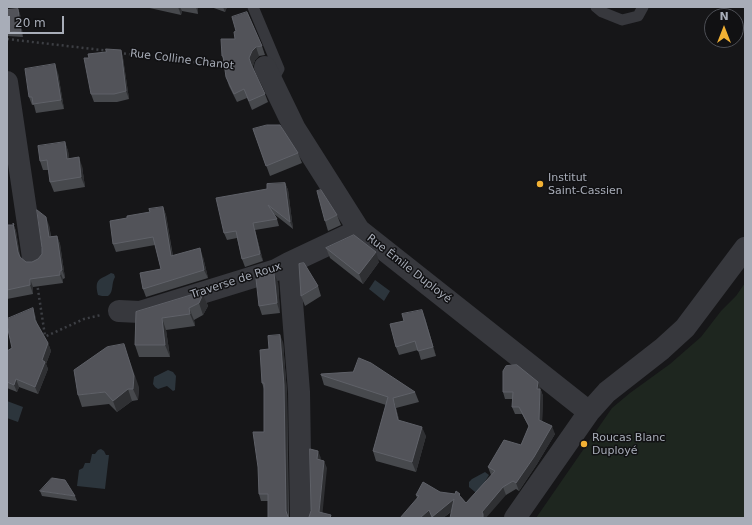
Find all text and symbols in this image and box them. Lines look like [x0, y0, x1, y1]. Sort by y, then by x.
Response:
scale bar [10, 8, 66, 34]
north arrow [704, 8, 744, 48]
text: N [719, 10, 729, 23]
text: 20 m [15, 16, 46, 30]
street label: Rue Colline Chanot [129, 47, 235, 73]
place label: Institut Saint-Cassien [548, 171, 623, 197]
marker: Institut Saint-Cassien [535, 179, 545, 189]
street label: Rue Émile Duployé [364, 232, 454, 306]
street label: Traverse de Roux [189, 260, 283, 302]
place label: Roucas Blanc Duployé [592, 431, 665, 457]
marker: Roucas Blanc Duployé [579, 439, 589, 449]

